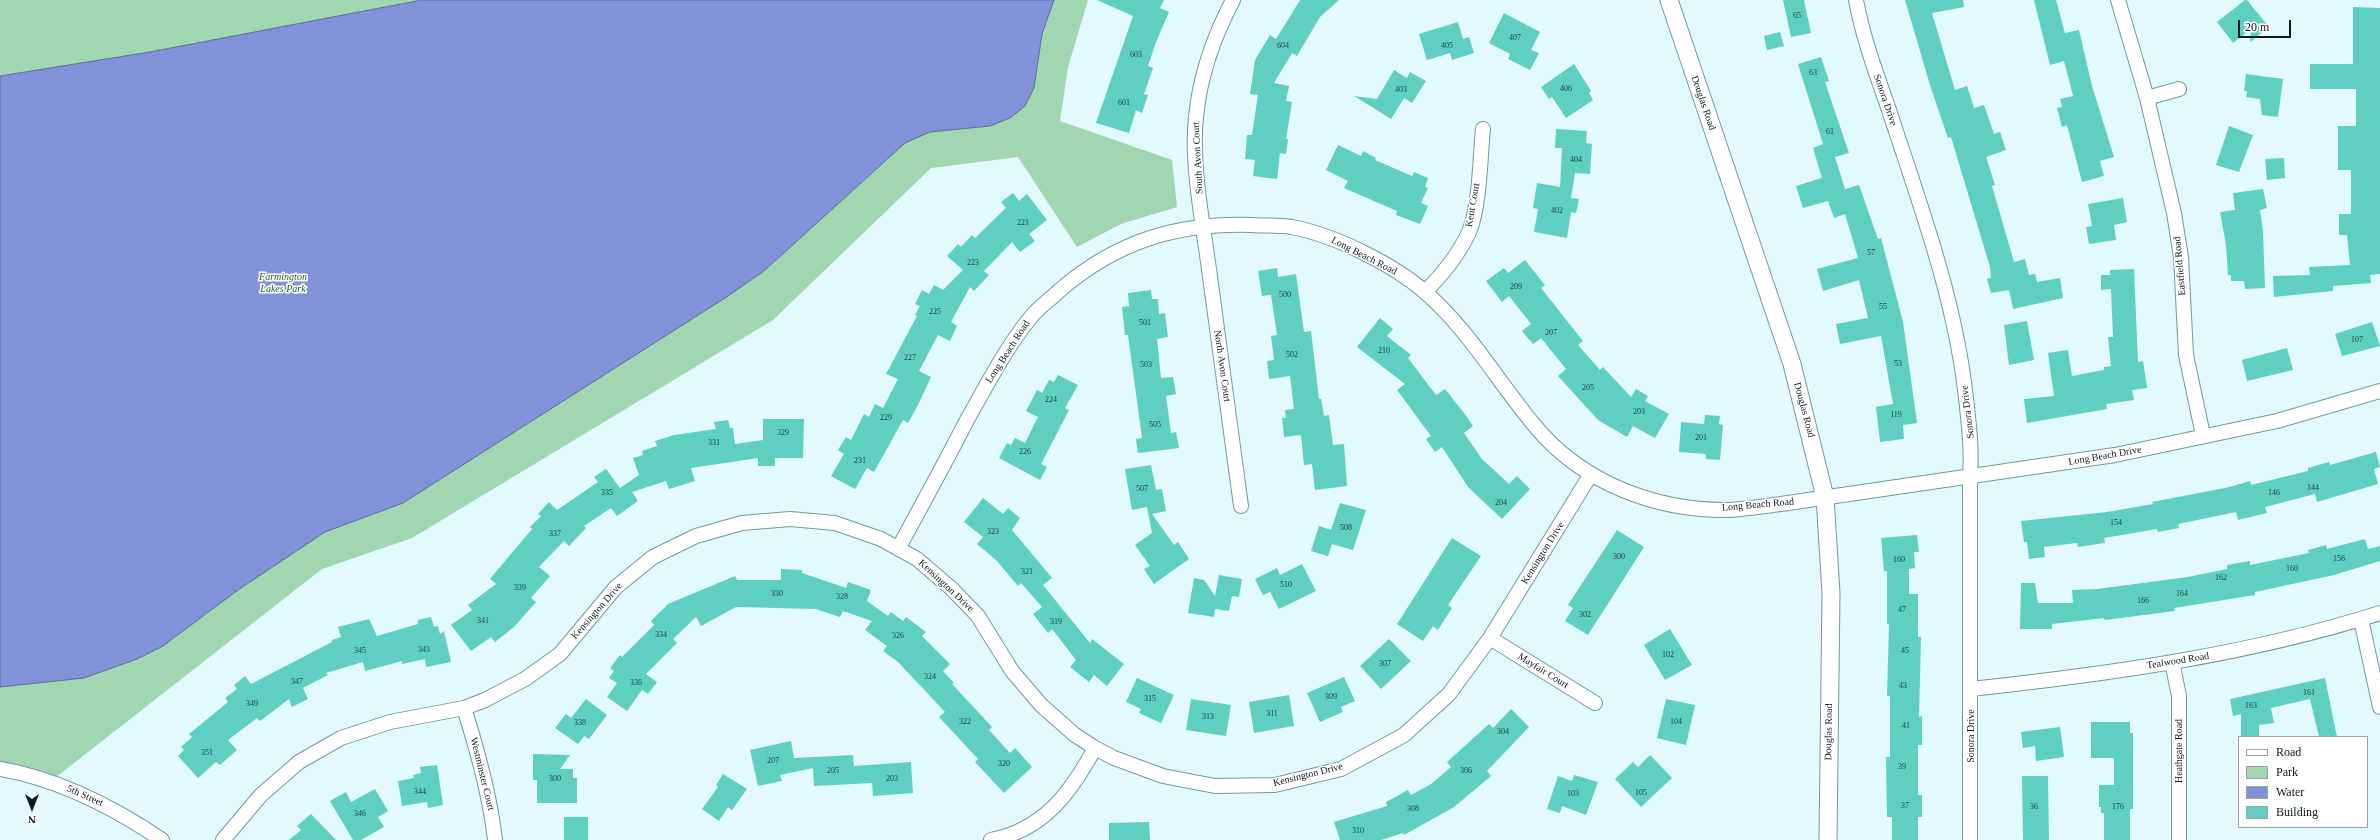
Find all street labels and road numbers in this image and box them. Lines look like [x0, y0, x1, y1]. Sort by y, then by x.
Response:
street label: Sonora Drive [1871, 73, 1899, 127]
street label: Douglas Road [1688, 74, 1718, 132]
street label: South Avon Court [1190, 121, 1206, 195]
street label: Kent Court [1463, 182, 1483, 228]
street label: Long Beach Road [1329, 234, 1399, 278]
street label: Eastfield Road [2171, 236, 2189, 296]
street label: Long Beach Road [983, 318, 1033, 386]
street label: North Avon Court [1211, 329, 1233, 403]
street label: Douglas Road [1791, 381, 1817, 439]
street label: Sonora Drive [1959, 385, 1977, 439]
street label: Long Beach Drive [2068, 444, 2142, 468]
street label: Long Beach Road [1722, 496, 1794, 514]
street label: Kensington Drive [1519, 520, 1567, 586]
street label: Kensington Drive [916, 557, 976, 615]
street label: Kensington Drive [569, 580, 625, 642]
street label: Tealwood Road [2146, 650, 2210, 672]
street label: Mayfair Court [1515, 651, 1571, 691]
street label: Douglas Road [1823, 703, 1835, 761]
street label: Sonora Drive [1965, 709, 1977, 763]
street label: Heathgate Road [2173, 719, 2185, 783]
street label: Westminster Court [467, 736, 497, 812]
street label: Kensington Drive [1272, 761, 1344, 789]
street label: 5th Street [65, 783, 105, 809]

